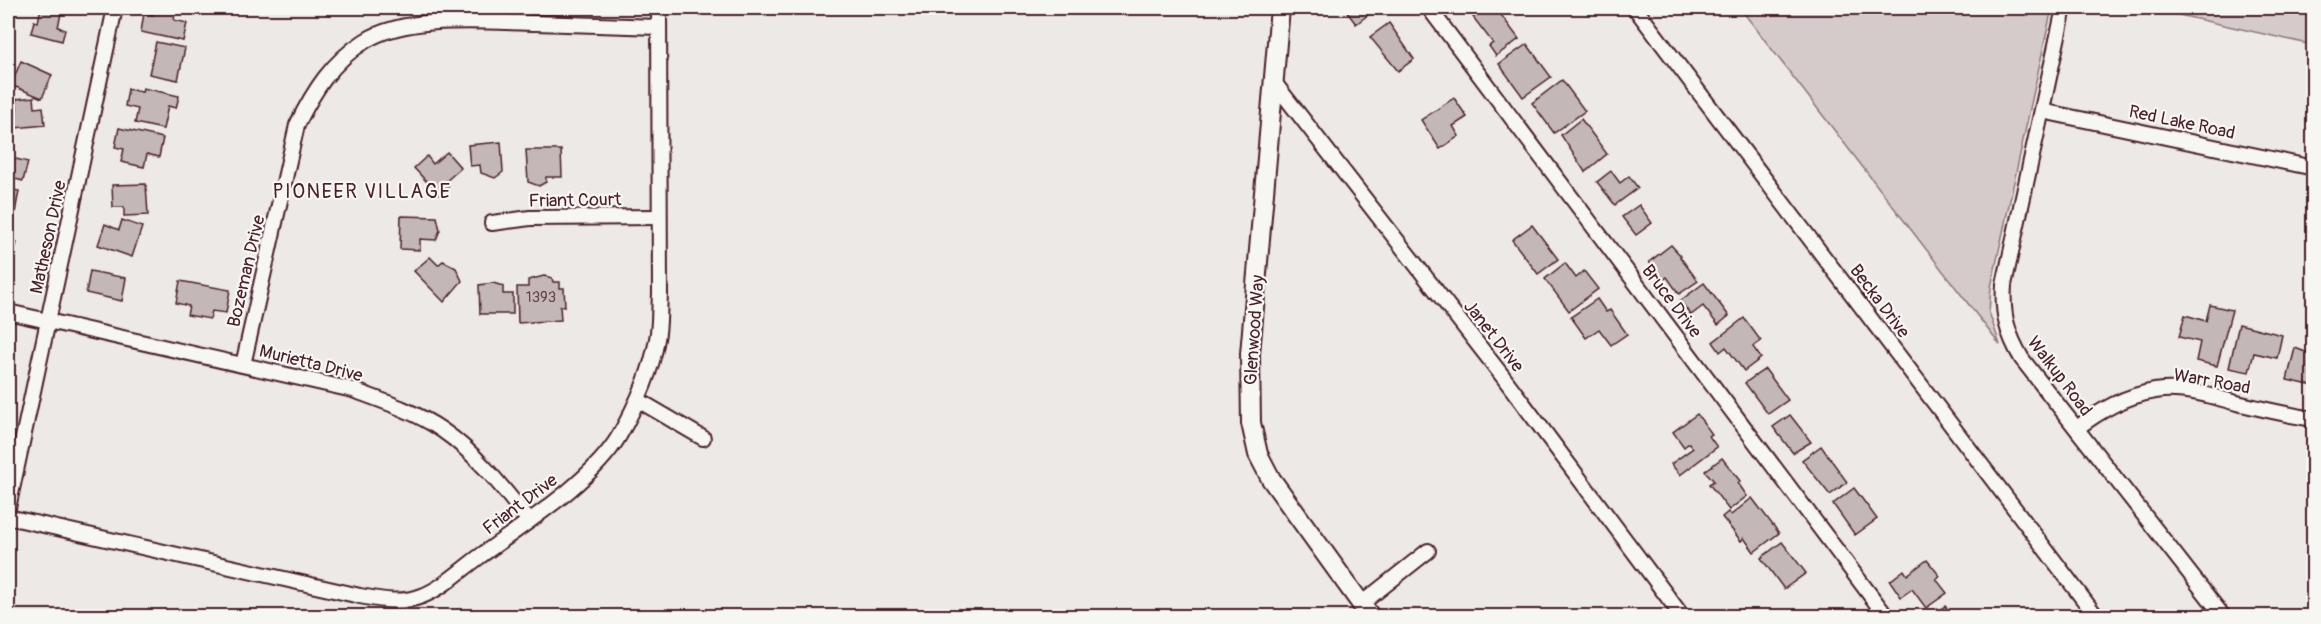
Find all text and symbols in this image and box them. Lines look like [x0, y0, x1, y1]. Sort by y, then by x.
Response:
street label: Red Lake Road [2127, 100, 2237, 145]
street label: Matheson Drive [25, 178, 72, 296]
district label: PIONEER VILLAGE [273, 179, 451, 204]
street label: Friant Court [528, 188, 622, 213]
street label: Bozeman Drive [222, 213, 271, 329]
street label: Bruce Drive [1637, 260, 1707, 343]
street label: Becka Drive [1844, 260, 1915, 343]
street label: Glenwood Way [1239, 274, 1270, 386]
house number: 1393 [526, 288, 556, 307]
street label: Janet Drive [1458, 296, 1529, 377]
street label: Walkup Road [2022, 332, 2097, 421]
street label: Murietta Drive [257, 340, 365, 387]
street label: Warr Road [2172, 363, 2252, 400]
street label: Friant Drive [478, 469, 562, 540]

